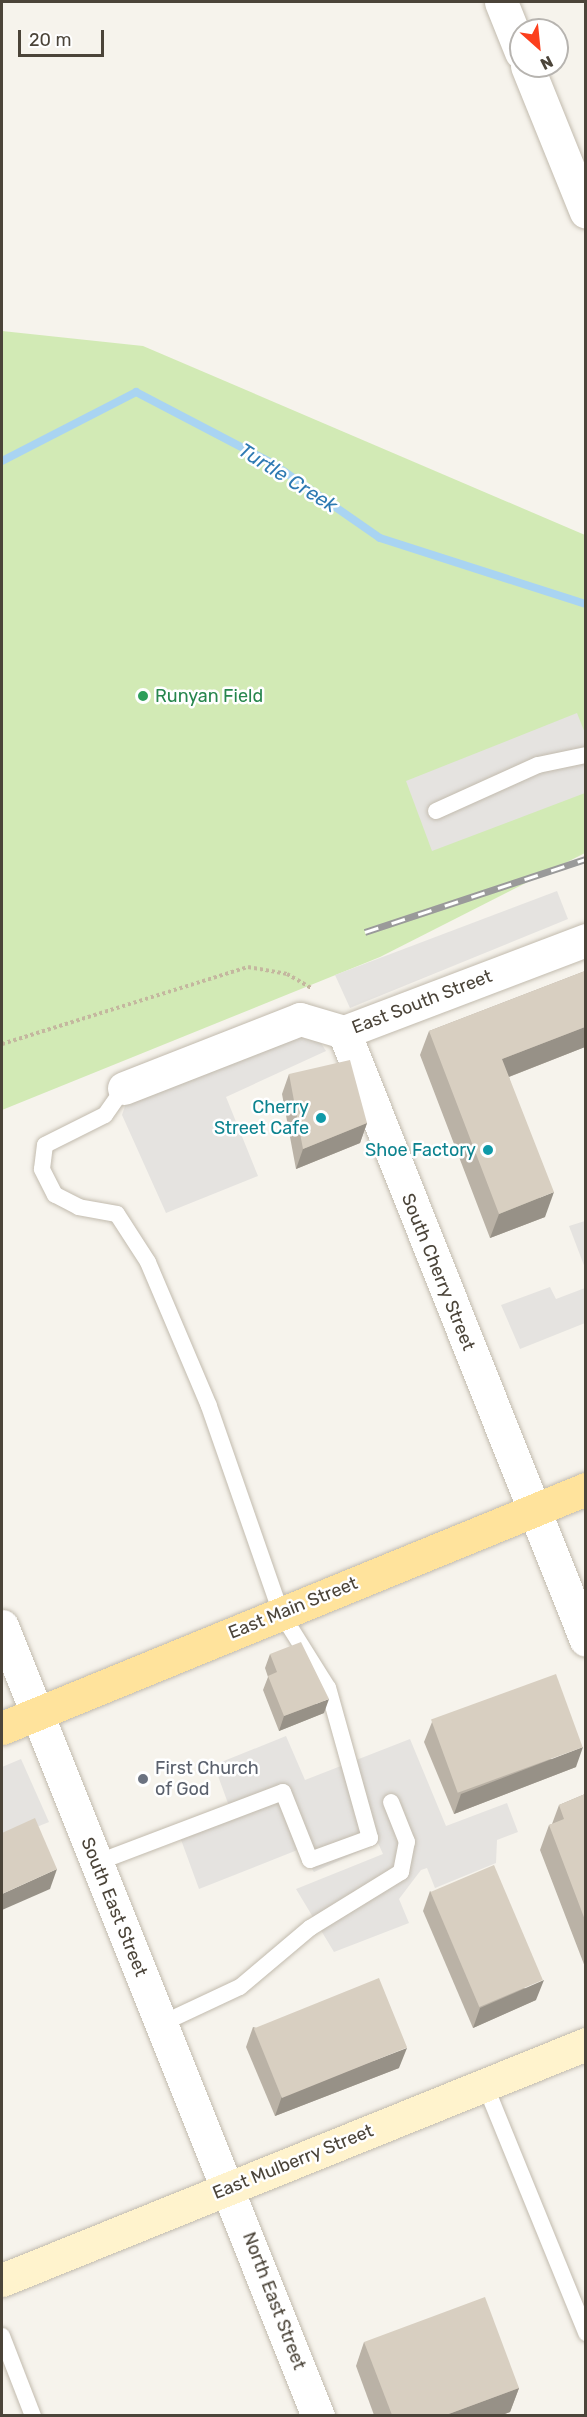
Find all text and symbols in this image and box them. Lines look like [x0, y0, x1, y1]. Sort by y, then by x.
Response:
scale bar [21, 18, 106, 56]
north arrow [509, 18, 569, 78]
text: 20 m [29, 29, 71, 51]
text: N [537, 52, 556, 74]
water label: Turtle Creek [234, 438, 342, 518]
place label: Runyan Field [155, 685, 263, 707]
marker: Runyan Field [136, 689, 150, 703]
street label: East South Street [349, 965, 495, 1039]
place label: Cherry Street Cafe [214, 1097, 309, 1140]
marker: Cherry Street Cafe [314, 1111, 328, 1125]
place label: Shoe Factory [365, 1139, 476, 1161]
marker: Shoe Factory [481, 1143, 495, 1157]
street label: South Cherry Street [397, 1190, 479, 1354]
street label: East Main Street [225, 1572, 361, 1644]
place label: First Church of God [155, 1758, 259, 1800]
marker: First Church of God [136, 1772, 150, 1786]
street label: South East Street [76, 1834, 152, 1980]
street label: East Mulberry Street [209, 2120, 377, 2204]
street label: North East Street [238, 2229, 310, 2373]

